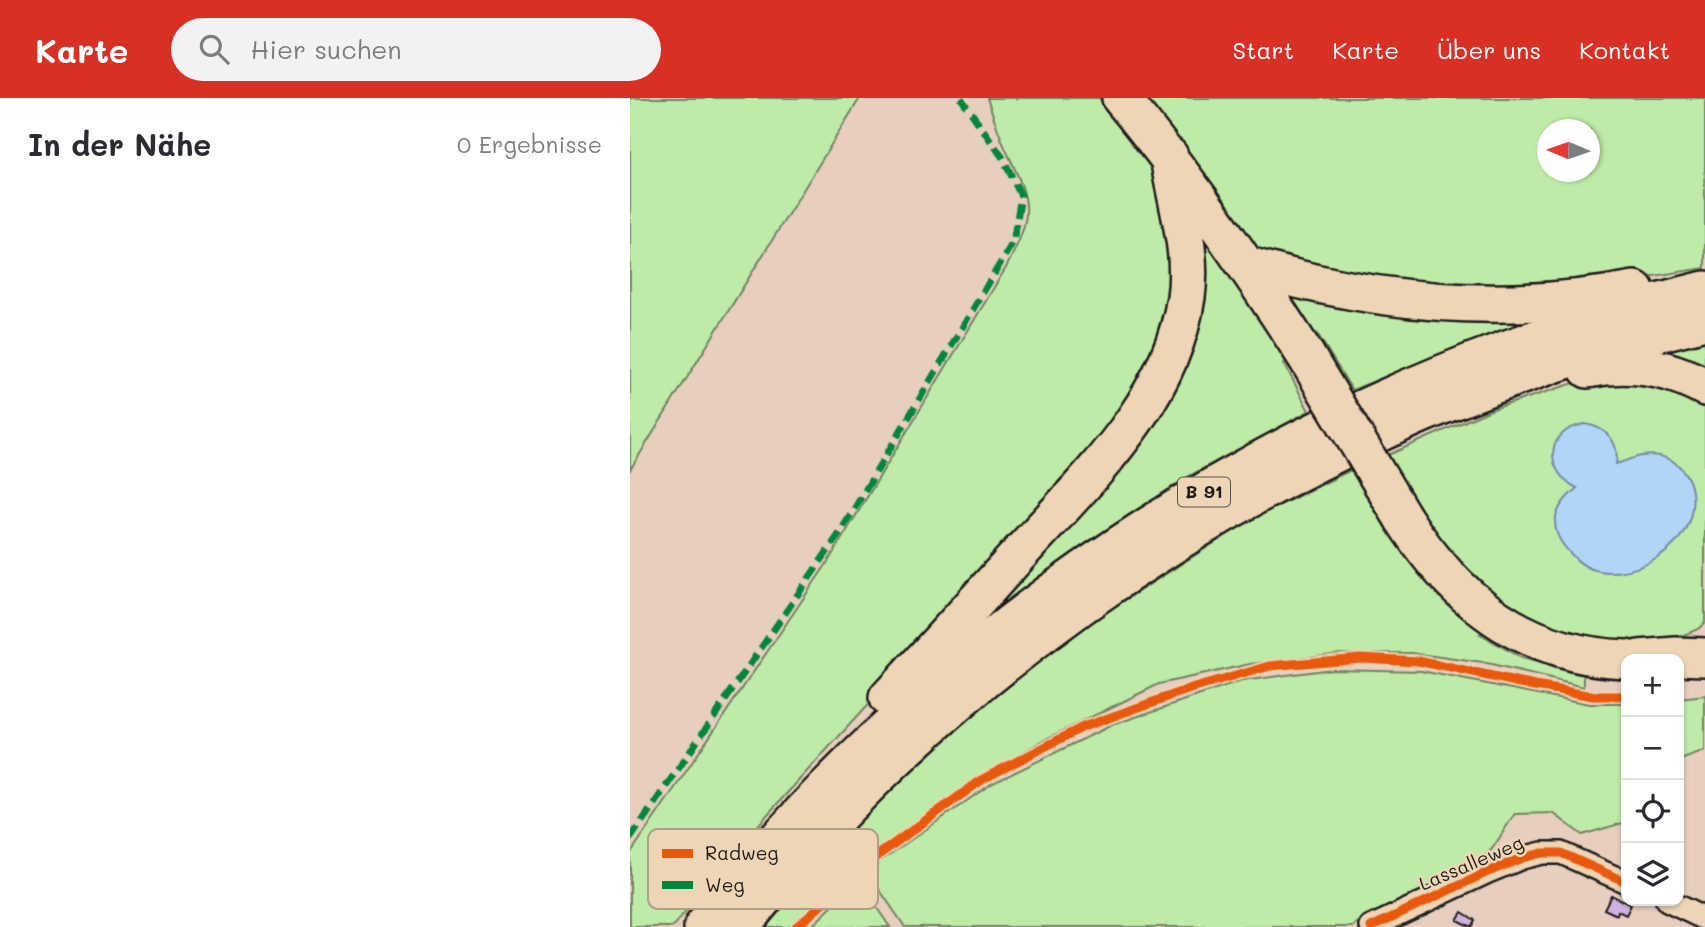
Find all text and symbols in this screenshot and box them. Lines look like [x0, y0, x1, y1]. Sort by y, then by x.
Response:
search box [171, 18, 661, 81]
text: Karte [35, 28, 129, 71]
icon: search [195, 30, 233, 68]
text: Hier suchen [251, 32, 402, 66]
text: Start [1232, 34, 1294, 65]
text: Karte [1332, 34, 1399, 65]
text: Über uns [1437, 34, 1541, 65]
text: Kontakt [1579, 34, 1670, 65]
north arrow [1537, 119, 1600, 182]
text: In der Nähe [28, 124, 211, 164]
text: 0 Ergebnisse [457, 129, 602, 159]
road number: B 91 [1178, 478, 1230, 506]
map controls [1621, 654, 1684, 906]
button: + [1621, 654, 1684, 717]
button: − [1621, 717, 1684, 780]
button: locate [1621, 780, 1684, 843]
legend [648, 829, 878, 909]
street label: Lassalleweg [1415, 829, 1527, 896]
text: Radweg [705, 840, 779, 865]
button: layers [1621, 843, 1684, 906]
text: Weg [705, 872, 744, 897]

